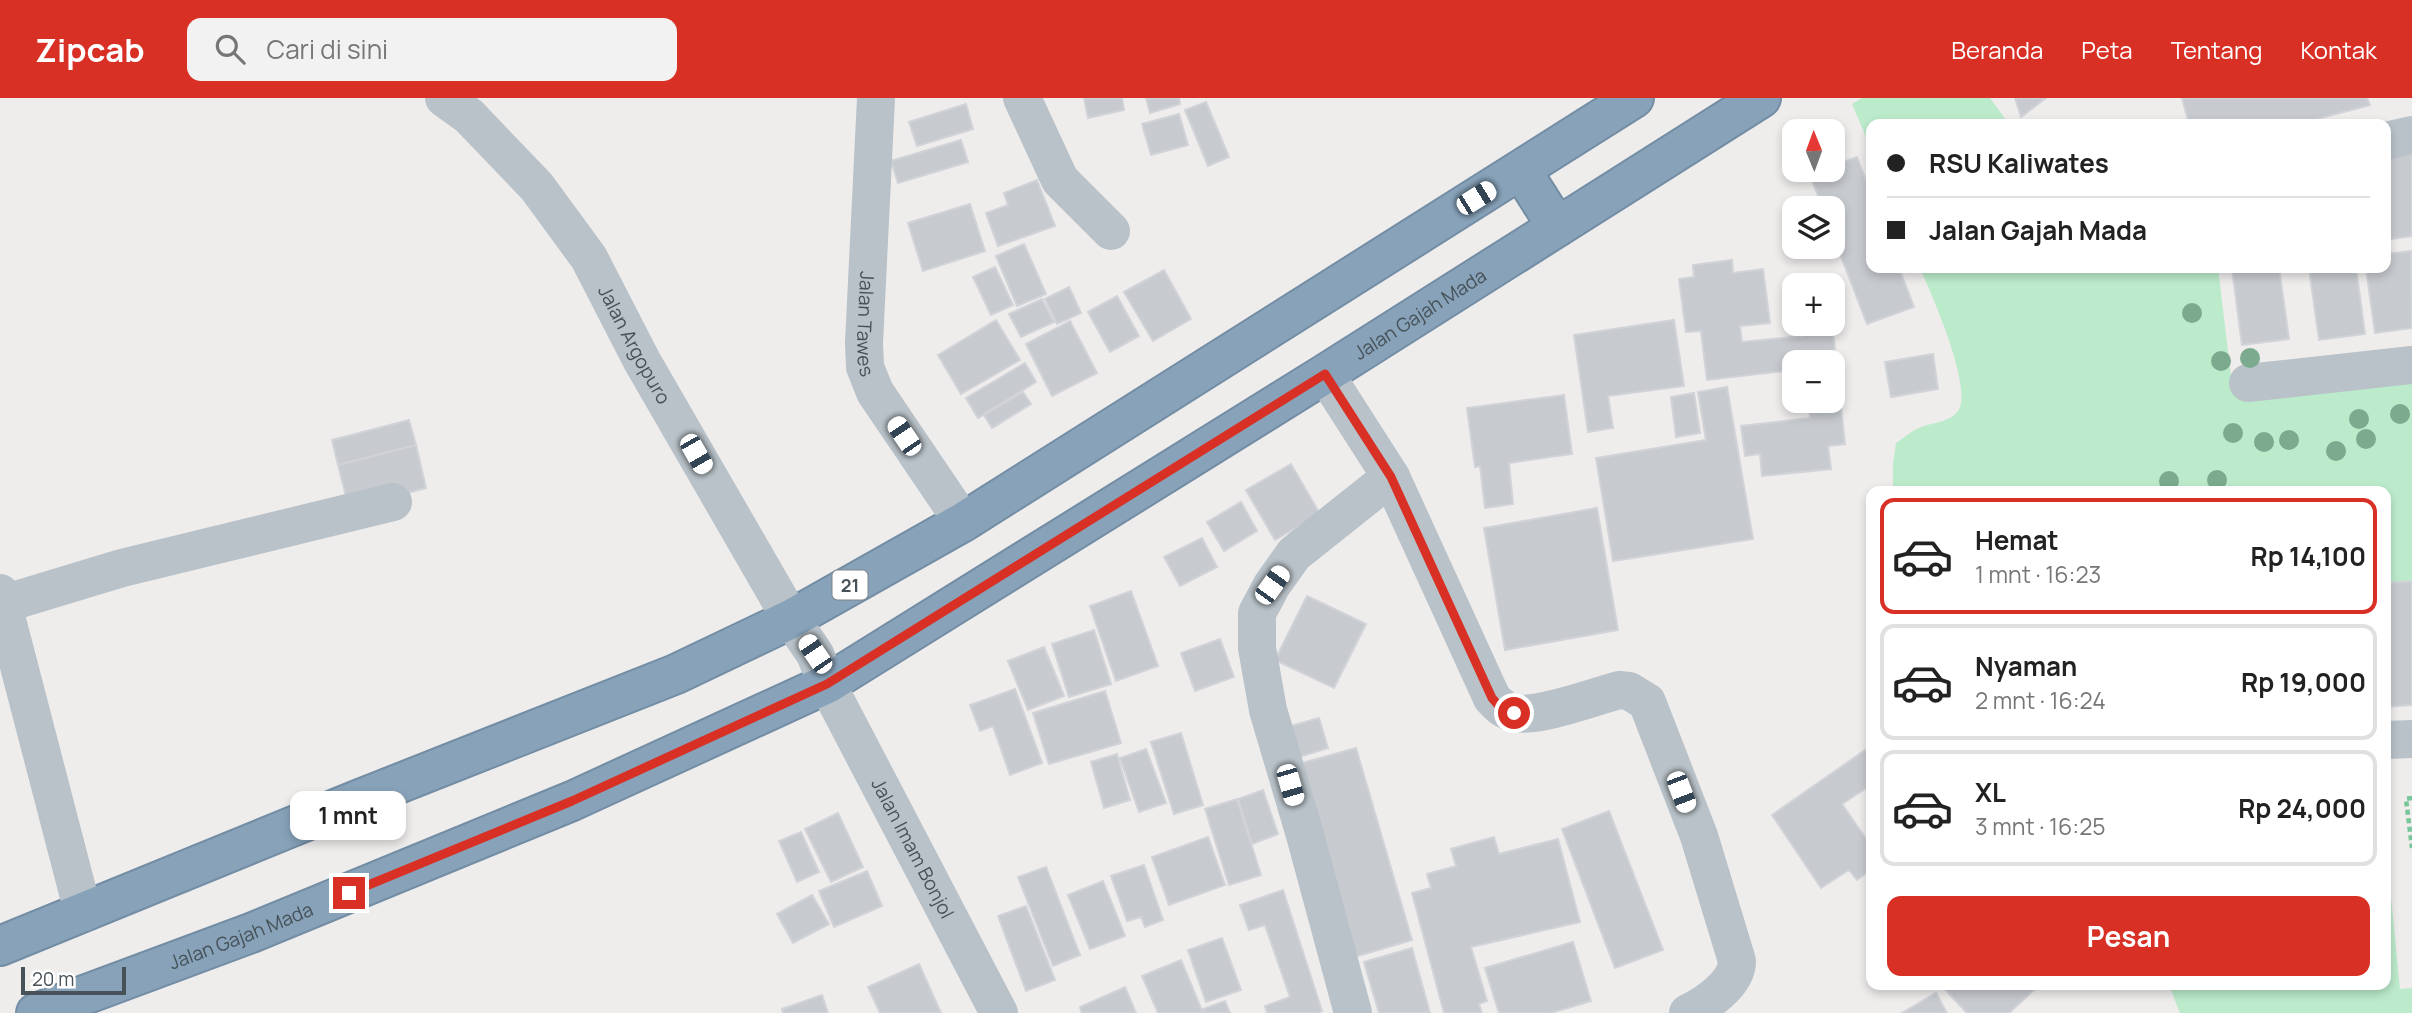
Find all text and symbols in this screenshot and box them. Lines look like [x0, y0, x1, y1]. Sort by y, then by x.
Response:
search box [187, 18, 677, 81]
text: Zipcab [35, 27, 145, 72]
icon: search [211, 30, 249, 68]
text: Cari di sini [267, 31, 388, 67]
text: Beranda [1951, 33, 2043, 66]
text: Peta [2081, 33, 2133, 66]
text: Tentang [2171, 33, 2262, 66]
text: Kontak [2300, 33, 2377, 66]
north arrow [1782, 119, 1844, 182]
map controls [1782, 119, 1845, 413]
text: RSU Kaliwates [1929, 145, 2109, 181]
car [1453, 178, 1500, 218]
button: layers [1782, 196, 1845, 259]
text: Jalan Gajah Mada [1929, 212, 2147, 248]
street label: Jalan Gajah Mada [1349, 262, 1491, 366]
street label: Jalan Tawes [851, 271, 880, 380]
button: + [1782, 273, 1845, 336]
street label: Jalan Argopuro [592, 281, 677, 409]
button: − [1782, 350, 1845, 413]
car [884, 413, 925, 459]
car [677, 431, 716, 477]
text: Hemat [1975, 522, 2059, 558]
icon: car [1891, 525, 1954, 588]
text: Rp 14,100 [2251, 538, 2366, 574]
text: 1 mnt · 16:23 [1975, 558, 2101, 590]
car [1252, 562, 1293, 608]
road number: 21 [832, 570, 868, 600]
car [795, 631, 836, 677]
text: Nyaman [1975, 648, 2077, 684]
icon: car [1891, 651, 1954, 714]
text: Rp 19,000 [2241, 664, 2366, 700]
text: 2 mnt · 16:24 [1975, 684, 2106, 716]
route start [1498, 697, 1530, 729]
car [1275, 762, 1306, 808]
car [1664, 769, 1699, 815]
street label: Jalan Imam Bonjol [865, 773, 960, 923]
text: XL [1975, 774, 2006, 810]
icon: car [1891, 777, 1954, 840]
text: Rp 24,000 [2238, 790, 2366, 826]
callout: 1 mnt [291, 792, 407, 840]
text: 1 mnt [318, 799, 378, 831]
text: 3 mnt · 16:25 [1975, 810, 2106, 842]
route end [333, 877, 365, 909]
street label: Jalan Gajah Mada [165, 896, 317, 975]
button: Pesan [1887, 896, 2370, 976]
scale bar [21, 964, 126, 996]
text: 20 m [32, 966, 74, 992]

